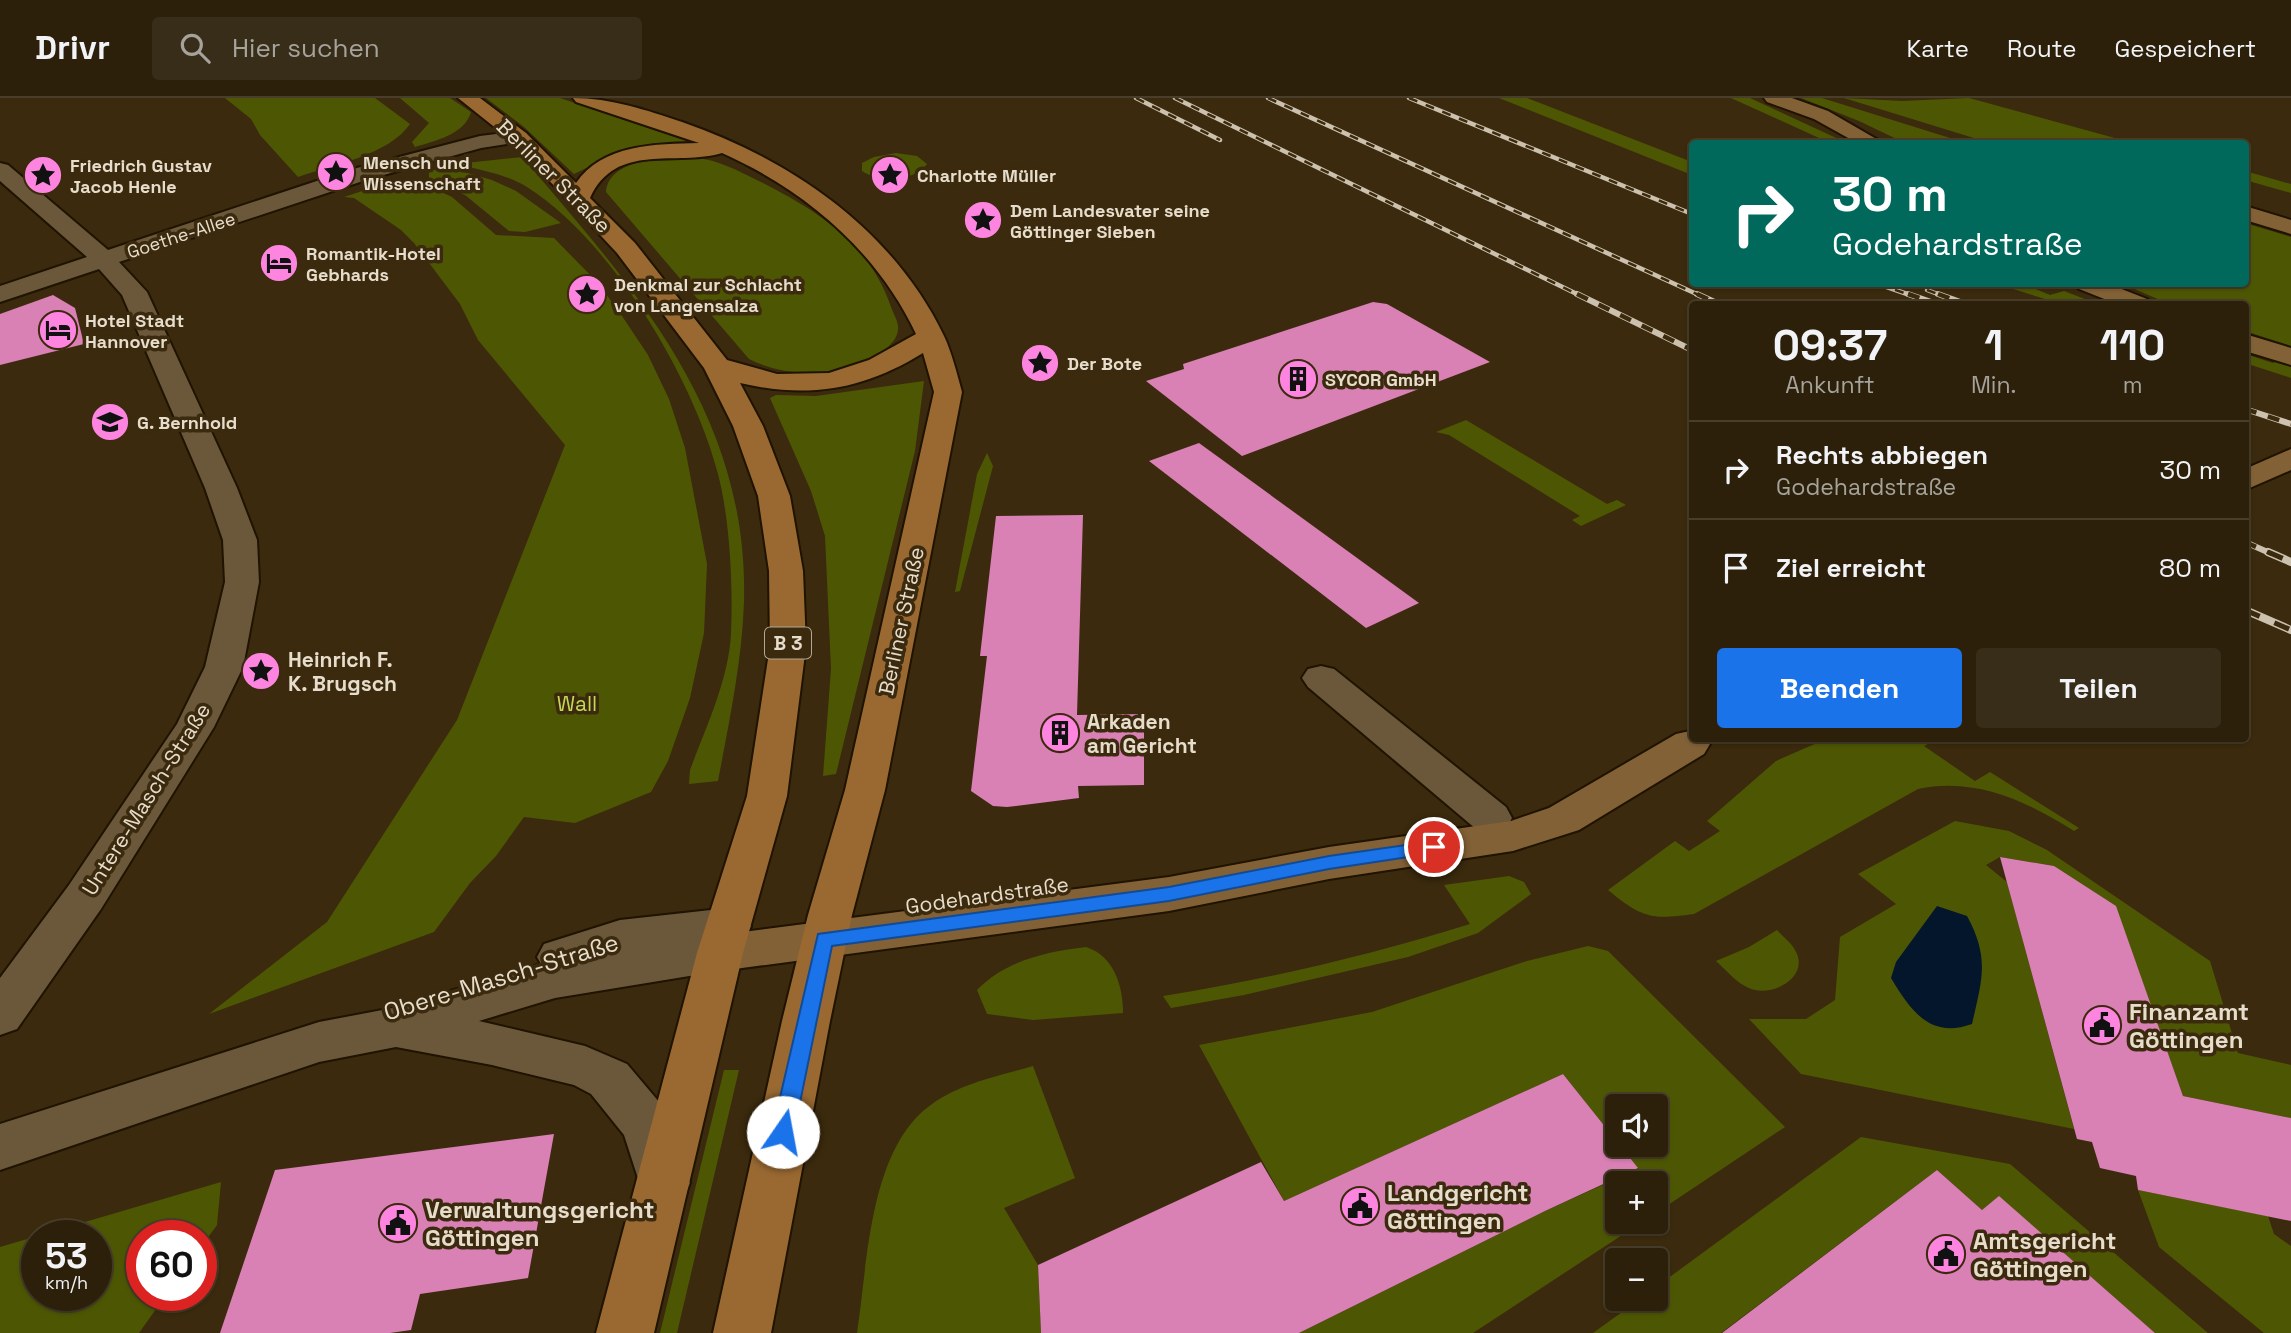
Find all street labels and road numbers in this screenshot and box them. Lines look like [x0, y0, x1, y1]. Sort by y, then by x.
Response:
street label: Berliner Straße [491, 113, 617, 239]
street label: Goethe-Allee [124, 207, 238, 263]
street label: Berliner Straße [872, 544, 930, 698]
road number: B 3 [765, 628, 811, 658]
street label: Untere-Masch-Straße [76, 698, 216, 900]
street label: Godehardstraße [904, 870, 1070, 920]
street label: Obere-Masch-Straße [380, 927, 622, 1027]

